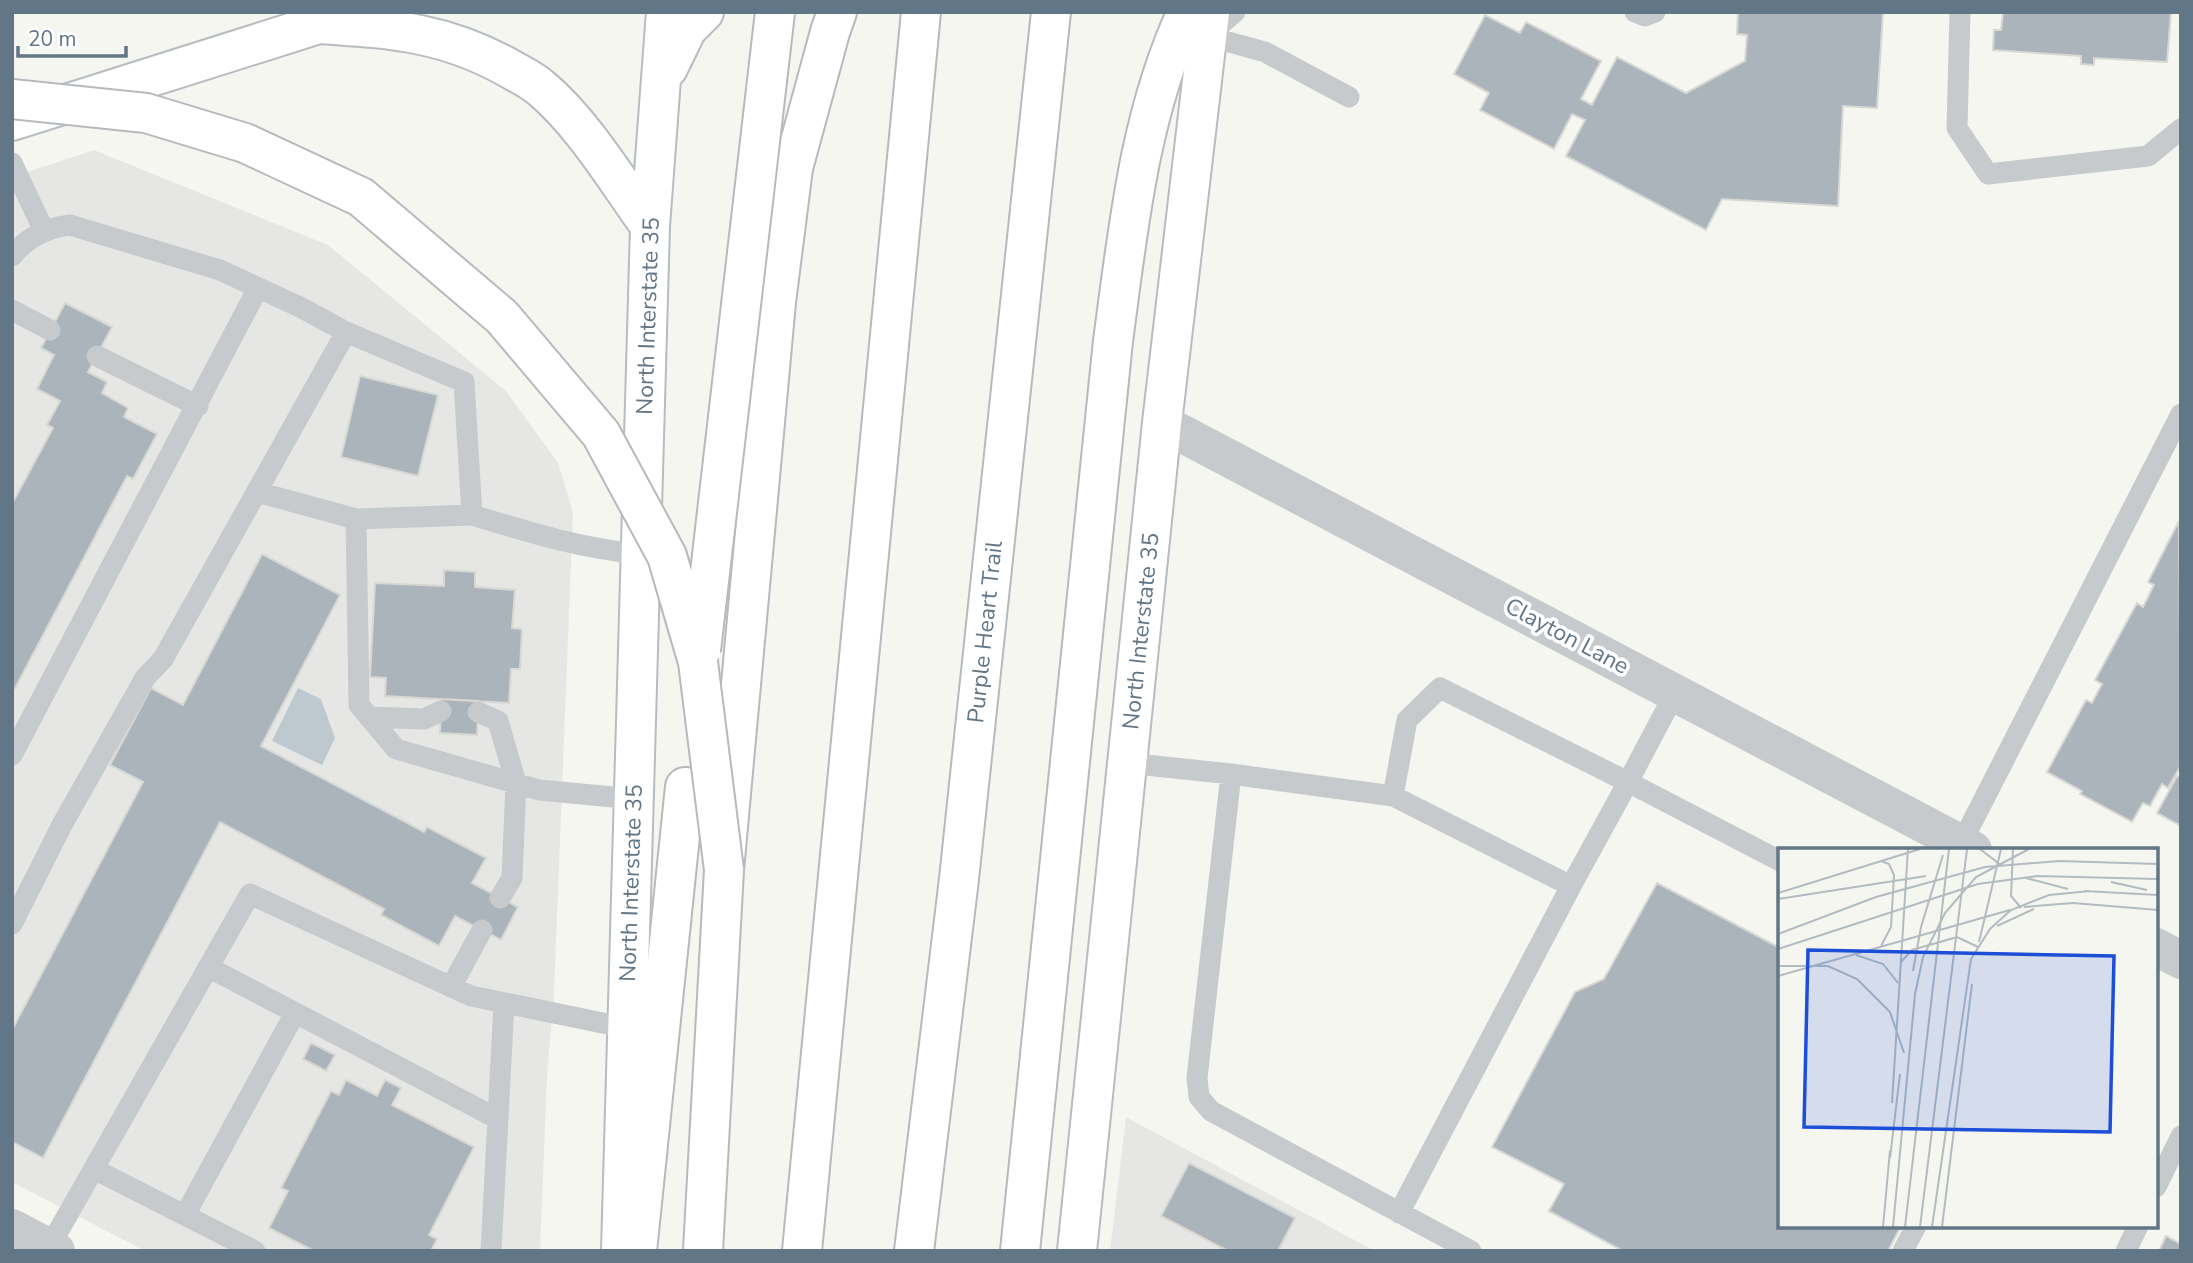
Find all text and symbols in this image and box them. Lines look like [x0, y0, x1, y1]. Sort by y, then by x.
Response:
scale bar [18, 14, 126, 58]
text: 20 m [28, 25, 77, 53]
street label: North Interstate 35 [629, 217, 667, 415]
street label: North Interstate 35 [1115, 531, 1167, 731]
street label: Purple Heart Trail [960, 539, 1010, 725]
street label: Clayton Lane [1500, 590, 1634, 682]
street label: North Interstate 35 [612, 784, 650, 982]
inset map [1778, 848, 2158, 1228]

